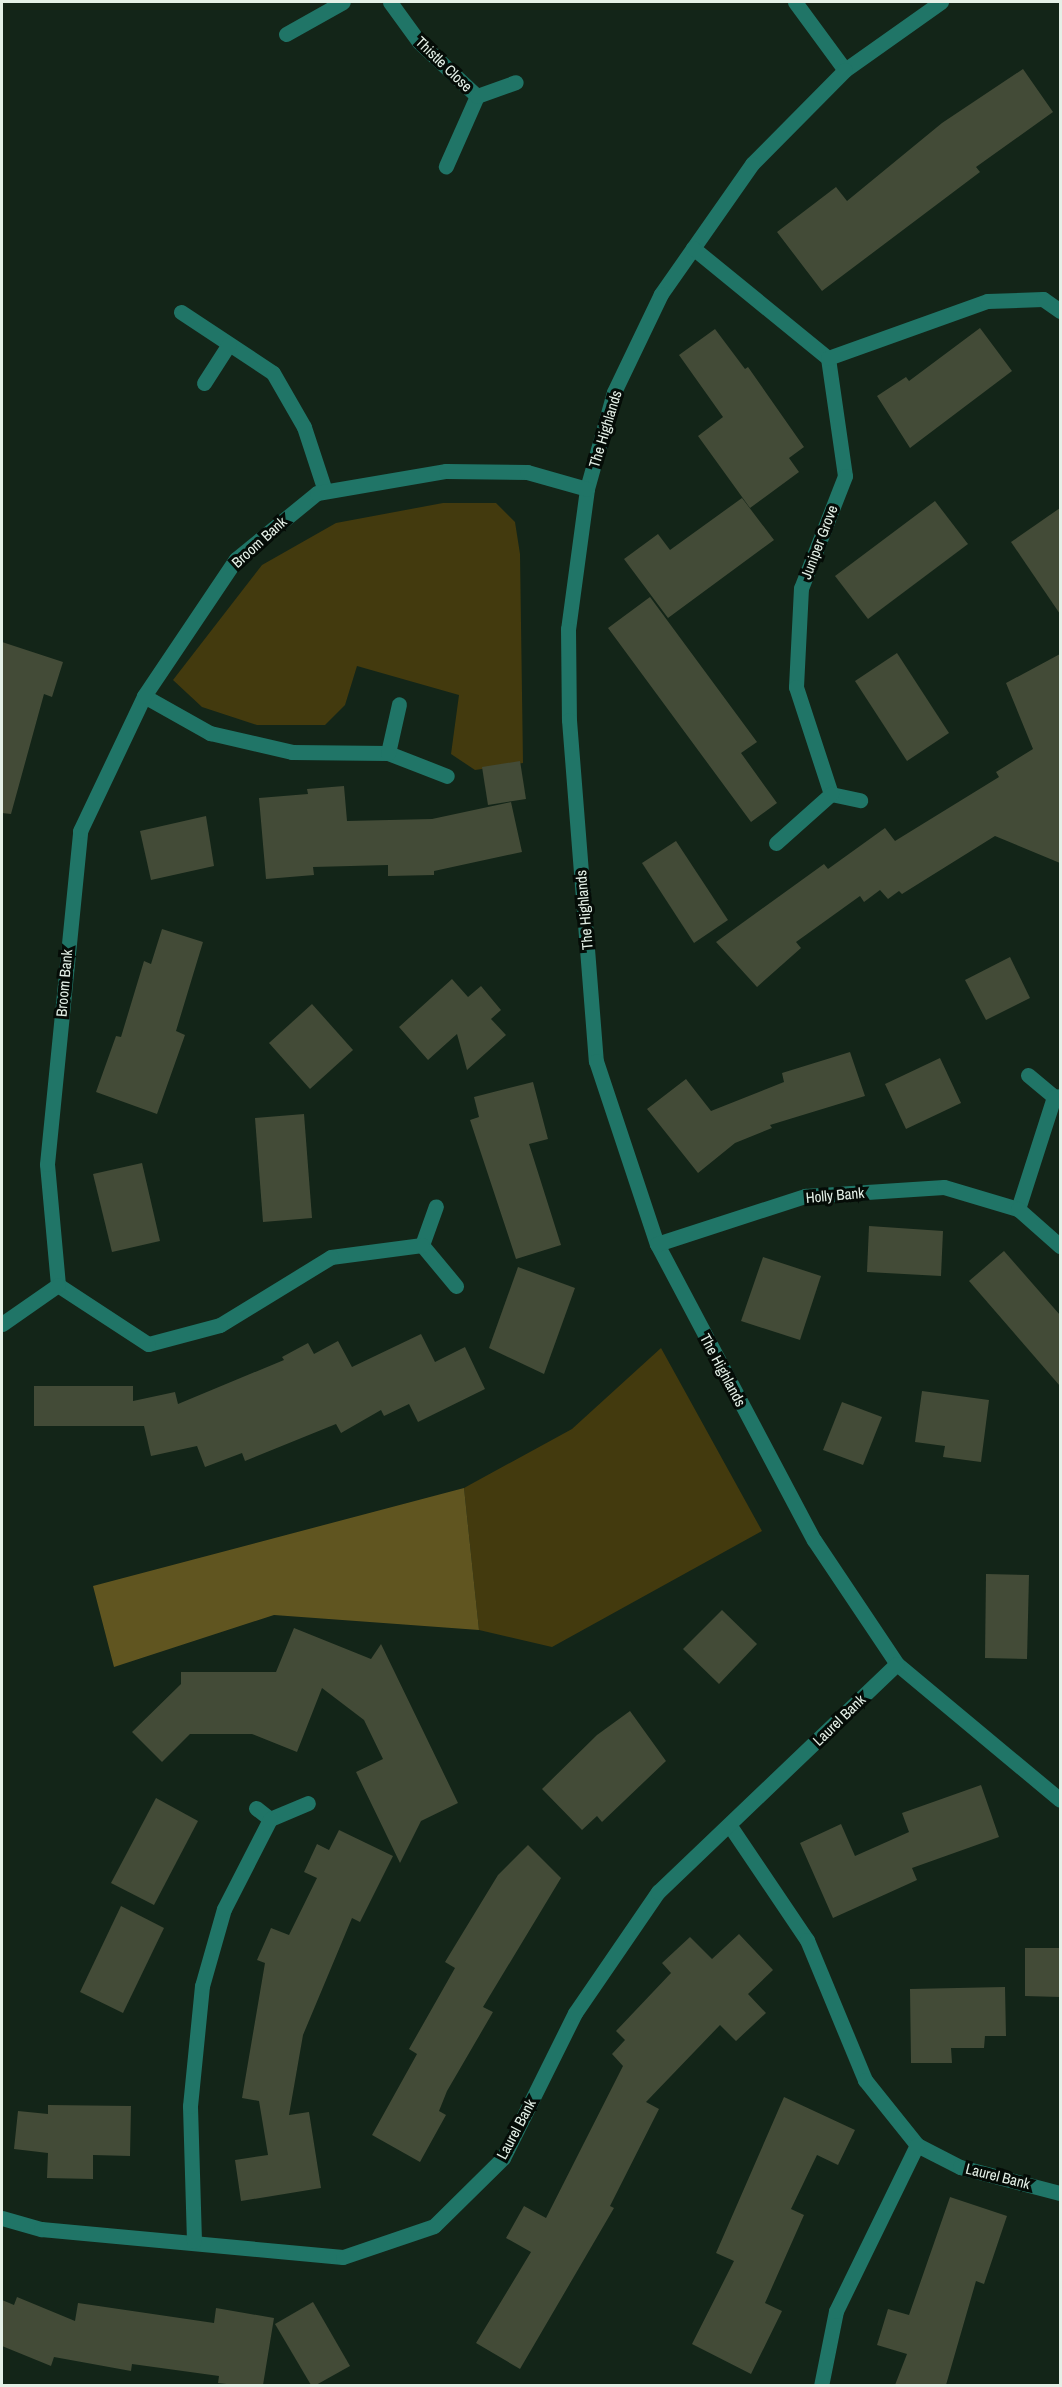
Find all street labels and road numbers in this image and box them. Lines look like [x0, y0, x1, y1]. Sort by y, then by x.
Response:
street label: Thistle Close [412, 33, 476, 95]
street label: The Highlands [585, 388, 625, 470]
street label: Juniper Grove [797, 502, 841, 582]
street label: Broom Bank [228, 513, 290, 571]
street label: The Highlands [572, 869, 596, 951]
street label: Broom Bank [52, 949, 76, 1017]
street label: Holly Bank [805, 1183, 865, 1207]
street label: The Highlands [696, 1330, 750, 1410]
street label: Laurel Bank [809, 1691, 869, 1749]
street label: Laurel Bank [493, 2096, 539, 2162]
street label: Laurel Bank [964, 2159, 1032, 2193]

